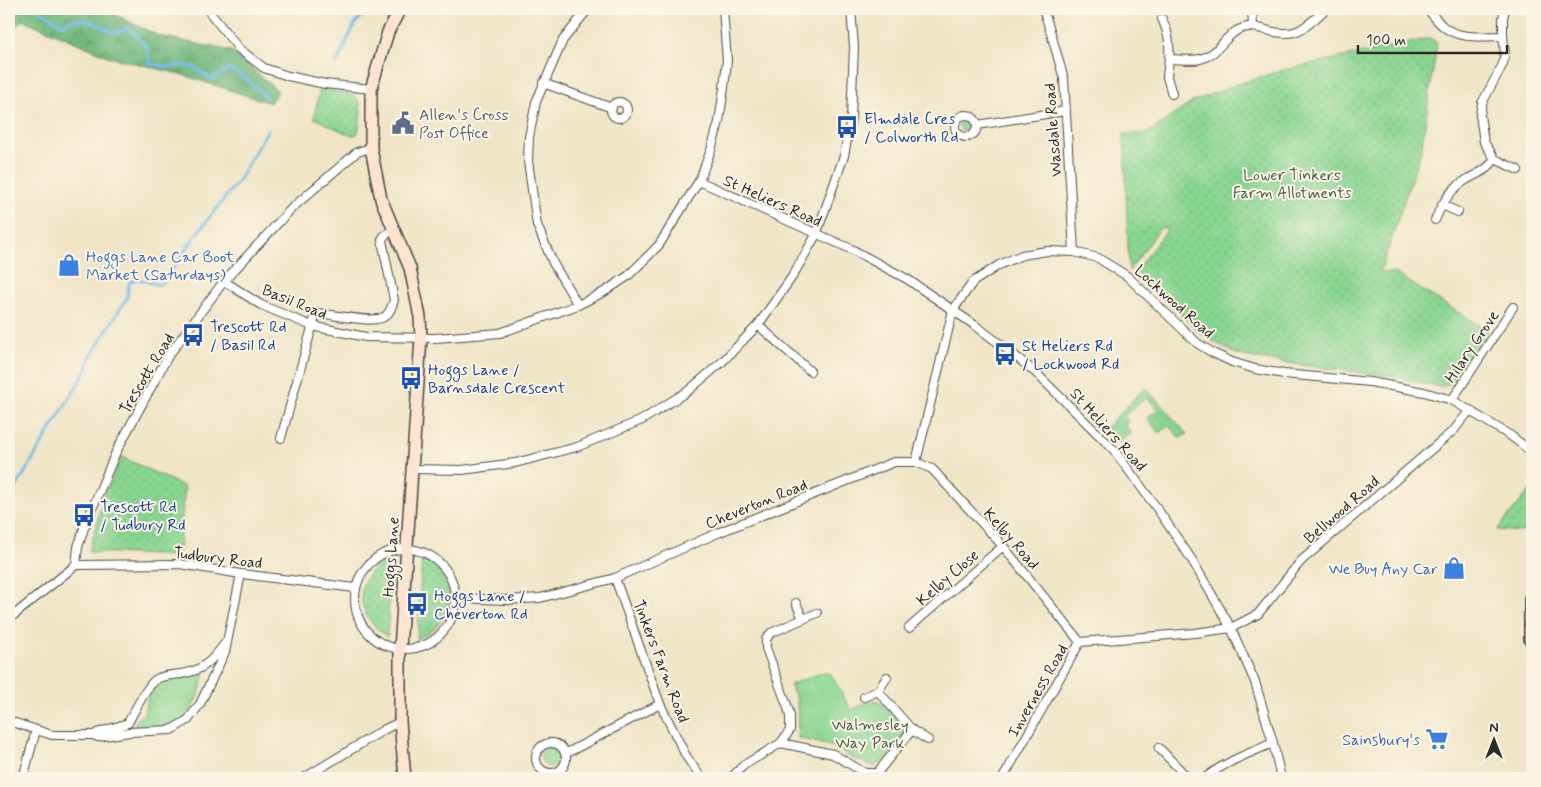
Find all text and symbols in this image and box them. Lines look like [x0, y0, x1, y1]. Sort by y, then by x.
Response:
scale bar [1358, 22, 1507, 54]
text: 100 m [1366, 31, 1406, 51]
street label: Wasdale Road [1040, 82, 1067, 177]
place label: Allen's Cross Post Office [419, 105, 509, 144]
place label: Elmdale Cres / Colworth Rd [864, 109, 959, 148]
public building icon: Allen's Cross Post Office [390, 110, 416, 136]
bus stop icon: Elmdale Cres / Colworth Rd [834, 114, 860, 140]
park label: Lower Tinkers Farm Allotments [1233, 165, 1351, 204]
street label: St Heliers Road [720, 170, 825, 232]
place label: Hoggs Lane Car Boot Market (Saturdays) [86, 247, 235, 286]
shop icon: Hoggs Lane Car Boot Market (Saturdays) [56, 252, 82, 278]
street label: Lockwood Road [1130, 261, 1218, 344]
street label: Basil Road [259, 280, 330, 325]
street label: Hilary Grove [1440, 306, 1504, 387]
place label: Trescott Rd / Basil Rd [210, 317, 287, 356]
bus stop icon: Trescott Rd / Basil Rd [180, 322, 206, 348]
street label: Trescott Road [115, 329, 180, 418]
place label: St Heliers Rd / Lockwood Rd [1022, 336, 1119, 375]
bus stop icon: St Heliers Rd / Lockwood Rd [992, 341, 1018, 367]
place label: Hoggs Lane / Barnsdale Crescent [428, 360, 566, 399]
bus stop icon: Hoggs Lane / Barnsdale Crescent [398, 365, 424, 391]
street label: St Heliers Road [1065, 384, 1151, 476]
street label: Bellwood Road [1300, 471, 1384, 549]
street label: Cheverton Road [702, 474, 811, 534]
place label: Trescott Rd / Tudbury Rd [100, 497, 186, 536]
bus stop icon: Trescott Rd / Tudbury Rd [71, 502, 97, 528]
street label: Kelby Road [978, 504, 1044, 574]
street label: Hoggs Lane [378, 516, 406, 598]
street label: Tudbury Road [172, 543, 263, 574]
street label: Kelby Close [912, 545, 984, 611]
shop icon: We Buy Any Car [1441, 555, 1467, 581]
place label: We Buy Any Car [1329, 559, 1438, 580]
place label: Hoggs Lane / Cheverton Rd [434, 586, 528, 625]
bus stop icon: Hoggs Lane / Cheverton Rd [404, 591, 430, 617]
street label: Tinkers Farm Road [628, 597, 694, 726]
street label: Inverness Road [1003, 640, 1073, 741]
north arrow [1468, 714, 1518, 764]
park label: Walmesley Way Park [831, 715, 909, 754]
text: N [1489, 719, 1499, 737]
supermarket icon: Sainsbury's [1424, 726, 1450, 752]
place label: Sainsbury's [1342, 730, 1420, 751]

